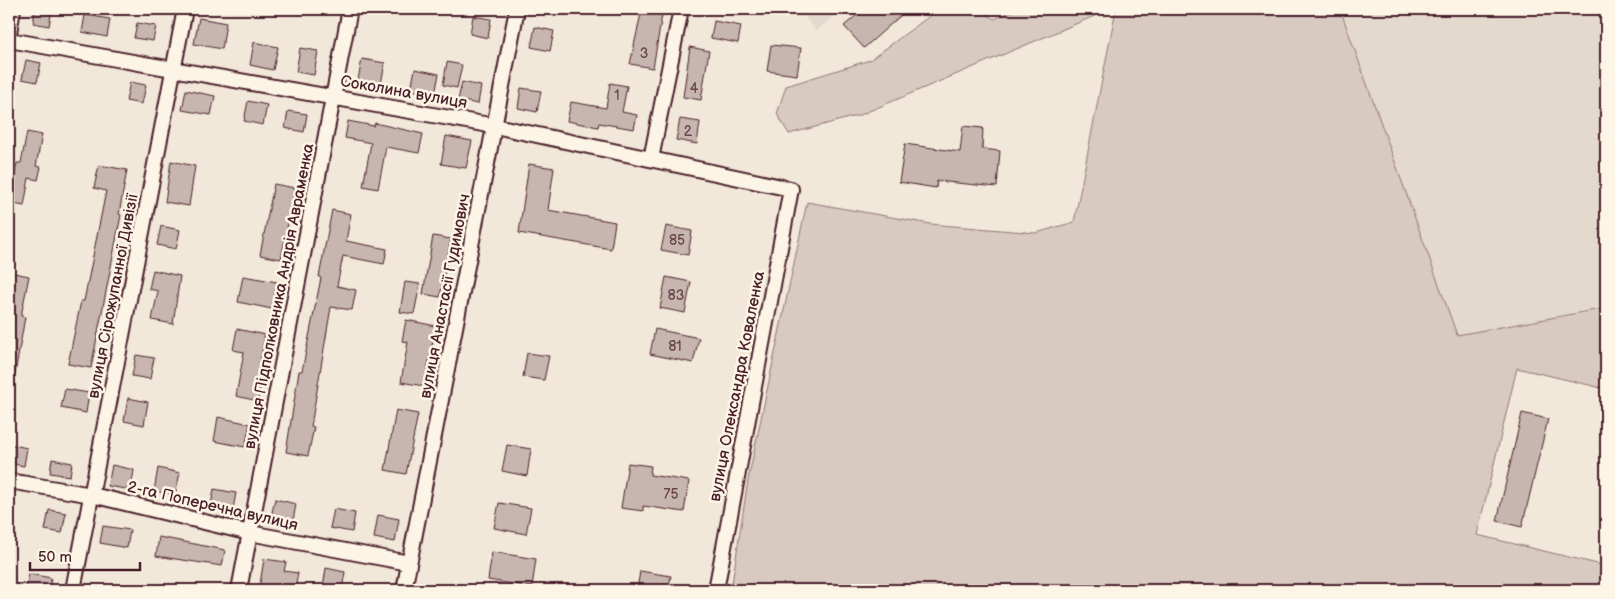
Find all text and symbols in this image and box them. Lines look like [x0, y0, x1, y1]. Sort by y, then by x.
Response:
house number: 3 [640, 45, 648, 62]
street label: Соколина вулиця [339, 72, 469, 113]
house number: 4 [690, 80, 699, 97]
house number: 1 [614, 87, 620, 104]
house number: 2 [684, 123, 693, 140]
street label: вулиця Підполковника Андрія Авраменка [240, 141, 319, 451]
street label: вулиця Сірожупанної Дивізії [84, 191, 143, 400]
street label: вулиця Анастасії Гудимович [416, 192, 475, 400]
house number: 85 [669, 232, 685, 249]
street label: вулиця Олександра Коваленка [706, 269, 769, 503]
house number: 83 [668, 287, 684, 304]
house number: 81 [668, 338, 682, 355]
street label: 2-га Поперечна вулиця [125, 478, 300, 535]
house number: 75 [664, 486, 678, 503]
scale bar [30, 539, 140, 571]
text: 50 m [38, 548, 72, 567]

